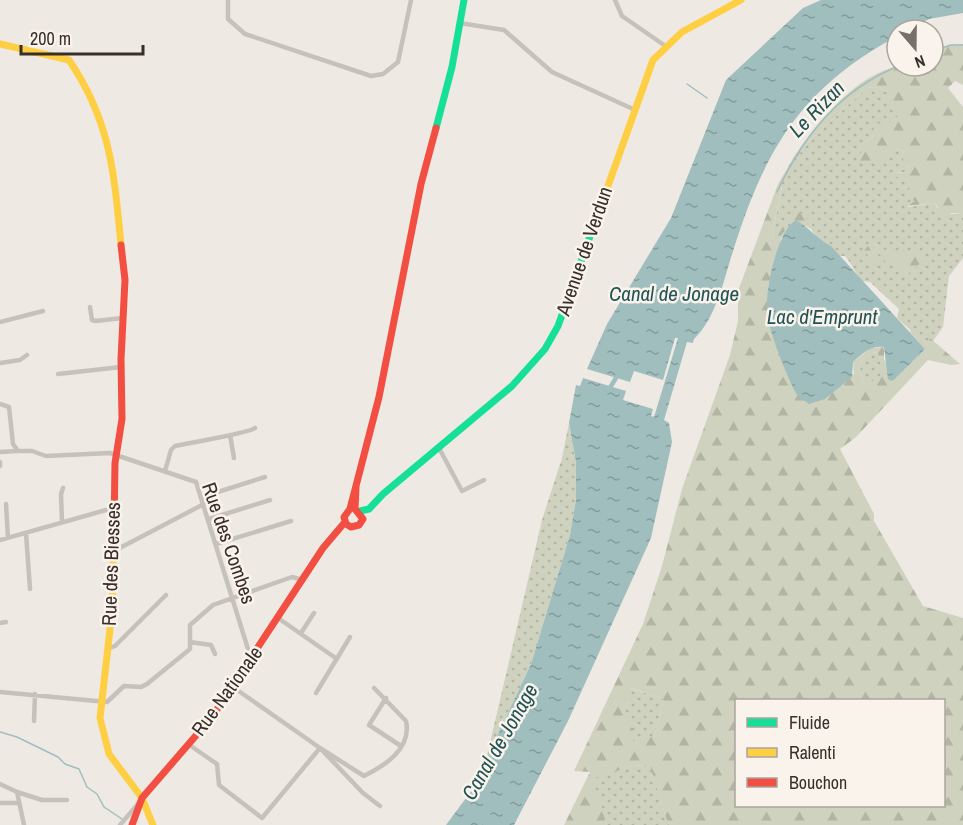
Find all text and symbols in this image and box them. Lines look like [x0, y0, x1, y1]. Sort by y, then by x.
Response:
scale bar [21, 18, 142, 56]
north arrow [885, 18, 945, 78]
text: 200 m [30, 26, 71, 51]
text: N [912, 50, 928, 74]
water label: Le Rizan [782, 74, 851, 144]
street label: Avenue de Verdun [549, 183, 618, 320]
water label: Canal de Jonage [609, 279, 739, 308]
water label: Lac d'Emprunt [767, 302, 878, 331]
street label: Rue des Combes [196, 479, 263, 607]
street label: Rue des Biesses [95, 502, 126, 626]
street label: Rue Nationale [185, 640, 268, 741]
water label: Canal de Jonage [454, 678, 545, 805]
legend [735, 699, 945, 807]
text: Fluide [789, 710, 830, 735]
text: Ralenti [789, 740, 836, 765]
text: Bouchon [789, 770, 847, 795]

